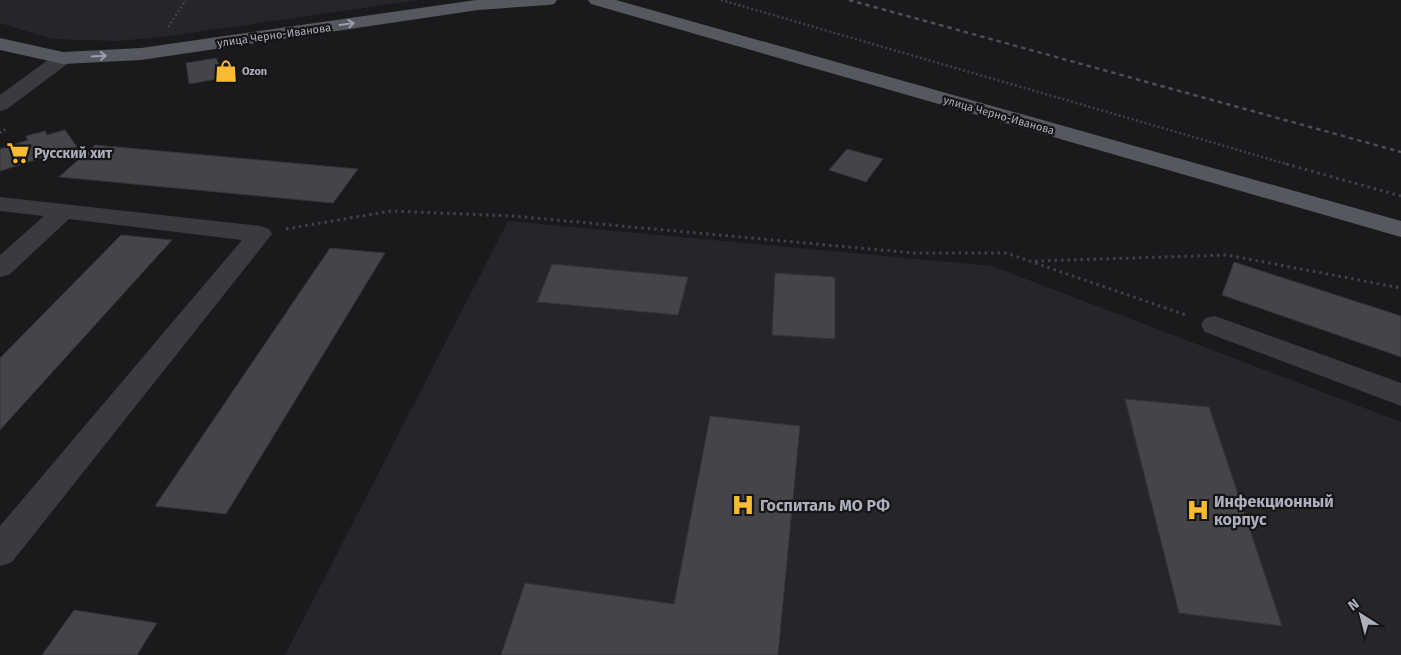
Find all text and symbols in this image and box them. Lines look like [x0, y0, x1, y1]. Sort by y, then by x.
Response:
one-way arrow [339, 19, 355, 29]
street label: улица Черно-Иванова [216, 21, 332, 50]
one-way arrow [91, 52, 107, 61]
shop icon: Ozon [213, 58, 239, 84]
place label: Ozon [242, 65, 267, 78]
street label: улица Черно-Иванова [942, 93, 1056, 138]
supermarket icon: Русский хит [5, 140, 31, 166]
place label: Русский хит [34, 145, 113, 162]
hospital icon: Госпиталь МО РФ [730, 492, 756, 518]
place label: Инфекционный корпус [1214, 492, 1334, 529]
place label: Госпиталь МО РФ [760, 496, 890, 515]
hospital icon: Инфекционный корпус [1185, 497, 1211, 523]
north arrow [1336, 590, 1386, 640]
text: N [1345, 595, 1362, 614]

